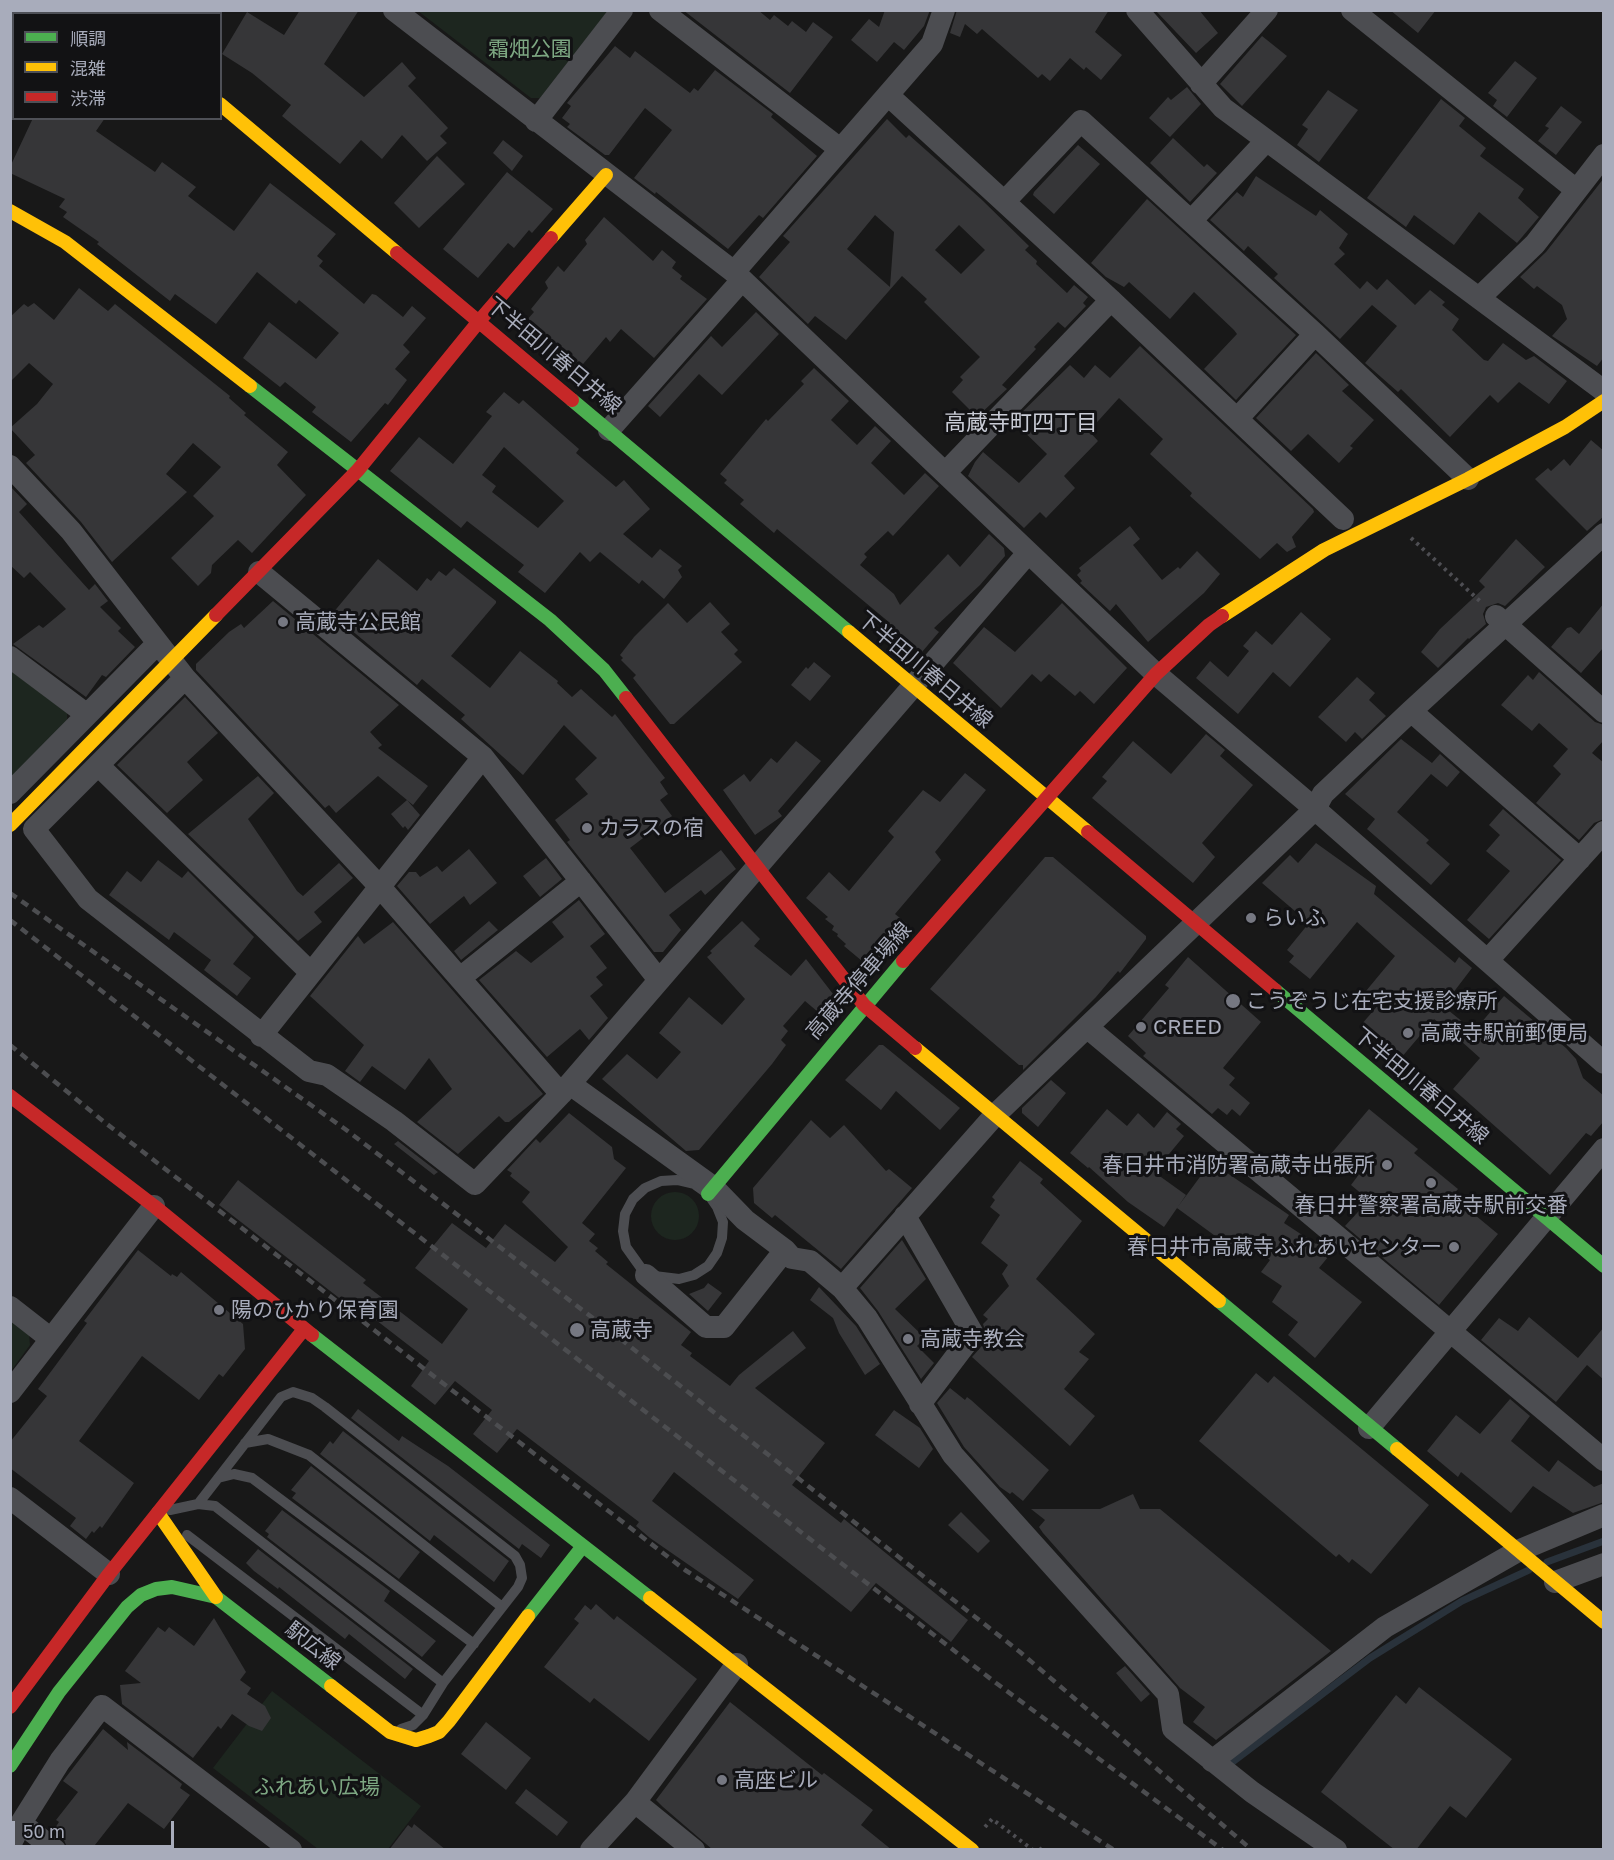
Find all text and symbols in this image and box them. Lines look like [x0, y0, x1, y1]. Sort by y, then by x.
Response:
legend [12, 12, 222, 120]
text: 順調 [70, 27, 106, 49]
park label: 霜畑公園 [488, 36, 572, 62]
text: 混雑 [70, 57, 106, 79]
text: 渋滞 [70, 87, 106, 109]
street label: 下半田川春日井線 [482, 292, 626, 420]
district label: 高蔵寺町四丁目 [944, 410, 1098, 436]
street label: 下半田川春日井線 [853, 606, 997, 734]
place label: 高蔵寺公民館 [295, 609, 421, 635]
marker: 高蔵寺公民館 [276, 615, 290, 629]
place label: カラスの宿 [599, 815, 704, 841]
marker: カラスの宿 [580, 821, 594, 835]
place label: らいふ [1263, 905, 1326, 931]
marker: らいふ [1244, 911, 1258, 925]
street label: 高蔵寺停車場線 [801, 917, 917, 1045]
place label: こうぞうじ在宅支援診療所 [1246, 988, 1498, 1014]
marker: こうぞうじ在宅支援診療所 [1224, 992, 1242, 1010]
place label: CREED [1153, 1014, 1222, 1040]
marker: CREED [1134, 1020, 1148, 1034]
place label: 高蔵寺駅前郵便局 [1420, 1020, 1588, 1046]
street label: 下半田川春日井線 [1349, 1022, 1493, 1150]
marker: 高蔵寺駅前郵便局 [1401, 1026, 1415, 1040]
place label: 春日井市消防署高蔵寺出張所 [1102, 1152, 1375, 1178]
marker: 春日井市消防署高蔵寺出張所 [1380, 1158, 1394, 1172]
marker: 春日井警察署高蔵寺駅前交番 [1424, 1176, 1438, 1190]
place label: 春日井警察署高蔵寺駅前交番 [1295, 1192, 1567, 1218]
place label: 春日井市高蔵寺ふれあいセンター [1127, 1234, 1442, 1260]
marker: 春日井市高蔵寺ふれあいセンター [1447, 1240, 1461, 1254]
place label: 陽のひかり保育園 [231, 1297, 399, 1323]
marker: 陽のひかり保育園 [212, 1303, 226, 1317]
place label: 高蔵寺 [590, 1317, 653, 1343]
marker: 高蔵寺 [568, 1321, 586, 1339]
place label: 高蔵寺教会 [920, 1326, 1025, 1352]
marker: 高蔵寺教会 [901, 1332, 915, 1346]
street label: 駅広線 [280, 1617, 346, 1675]
place label: 高座ビル [734, 1767, 818, 1793]
marker: 高座ビル [715, 1773, 729, 1787]
park label: ふれあい広場 [254, 1774, 380, 1800]
scale bar [15, 1809, 177, 1847]
text: 50 m [23, 1820, 65, 1842]

